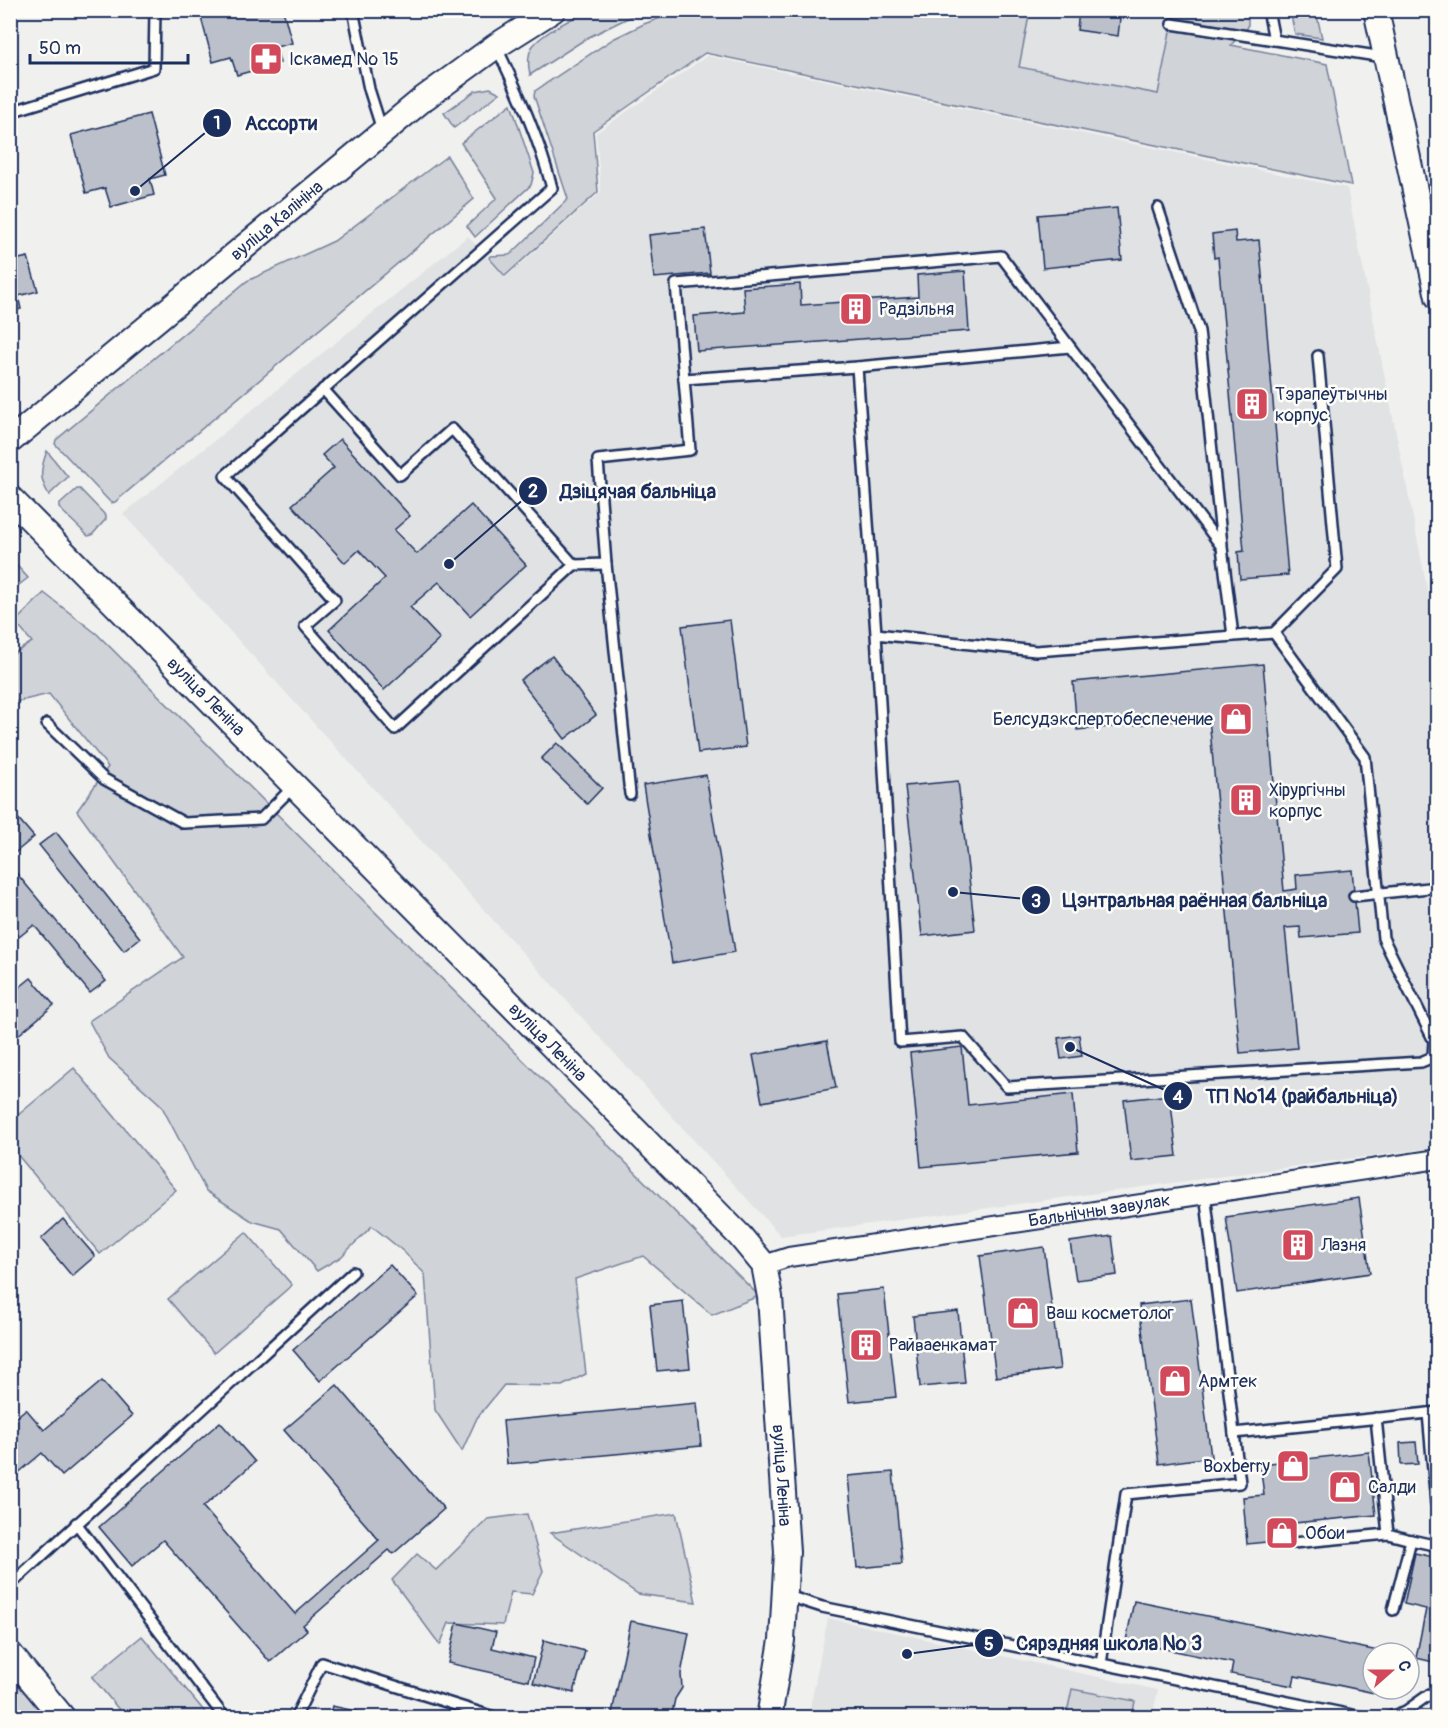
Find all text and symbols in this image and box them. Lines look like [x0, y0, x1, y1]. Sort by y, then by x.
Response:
scale bar [30, 27, 188, 65]
text: 50 m [39, 37, 81, 60]
pharmacy icon: Іскамед № 15 [248, 41, 284, 77]
place label: Іскамед № 15 [289, 48, 399, 71]
callout: Ассорти [202, 104, 329, 142]
text: Ассорти [245, 111, 317, 136]
text: 1 [213, 112, 221, 135]
street label: вуліца Калініна [226, 176, 328, 266]
building icon: Радзільня [838, 291, 874, 327]
place label: Радзільня [879, 298, 954, 321]
place label: Тэрапеўтычны корпус [1275, 383, 1388, 427]
building icon: Тэрапеўтычны корпус [1234, 386, 1270, 422]
callout: Дзіцячая бальніца [518, 472, 728, 510]
text: Дзіцячая бальніца [559, 479, 716, 504]
text: 2 [528, 480, 538, 503]
street label: вуліца Леніна [162, 652, 250, 741]
shop icon: Белсудэкспертобеспечение [1218, 701, 1254, 737]
place label: Белсудэкспертобеспечение [993, 708, 1213, 731]
place label: Хірургічны корпус [1269, 779, 1346, 823]
building icon: Хірургічны корпус [1228, 782, 1264, 818]
callout: Цэнтральная раённая бальніца [1021, 881, 1340, 919]
text: Цэнтральная раённая бальніца [1063, 888, 1327, 913]
text: 3 [1031, 890, 1041, 913]
street label: вуліца Леніна [504, 998, 592, 1087]
callout: ТП №14 (райбальніца) [1163, 1077, 1410, 1115]
text: ТП №14 (райбальніца) [1204, 1084, 1399, 1109]
text: 4 [1173, 1086, 1184, 1109]
street label: Бальнічны завулак [1027, 1189, 1172, 1233]
building icon: Лазня [1280, 1227, 1316, 1263]
place label: Лазня [1320, 1234, 1366, 1257]
shop icon: Ваш косметолог [1005, 1295, 1041, 1331]
place label: Ваш косметолог [1046, 1302, 1174, 1325]
building icon: Райваенкамат [848, 1327, 884, 1363]
place label: Райваенкамат [889, 1334, 997, 1357]
shop icon: Армтек [1157, 1363, 1193, 1399]
place label: Армтек [1198, 1370, 1257, 1393]
street label: вуліца Леніна [767, 1424, 796, 1527]
shop icon: Boxberry [1275, 1448, 1311, 1484]
place label: Boxberry [1203, 1455, 1270, 1478]
shop icon: Салди [1327, 1469, 1363, 1505]
place label: Салди [1368, 1476, 1416, 1499]
shop icon: Обои [1264, 1515, 1300, 1551]
place label: Обои [1305, 1522, 1344, 1545]
callout: Сярэдняя школа № 3 [974, 1624, 1214, 1662]
text: Сярэдняя школа № 3 [1016, 1631, 1202, 1656]
text: 5 [984, 1633, 994, 1656]
north arrow [1361, 1641, 1421, 1701]
text: С [1393, 1658, 1415, 1674]

